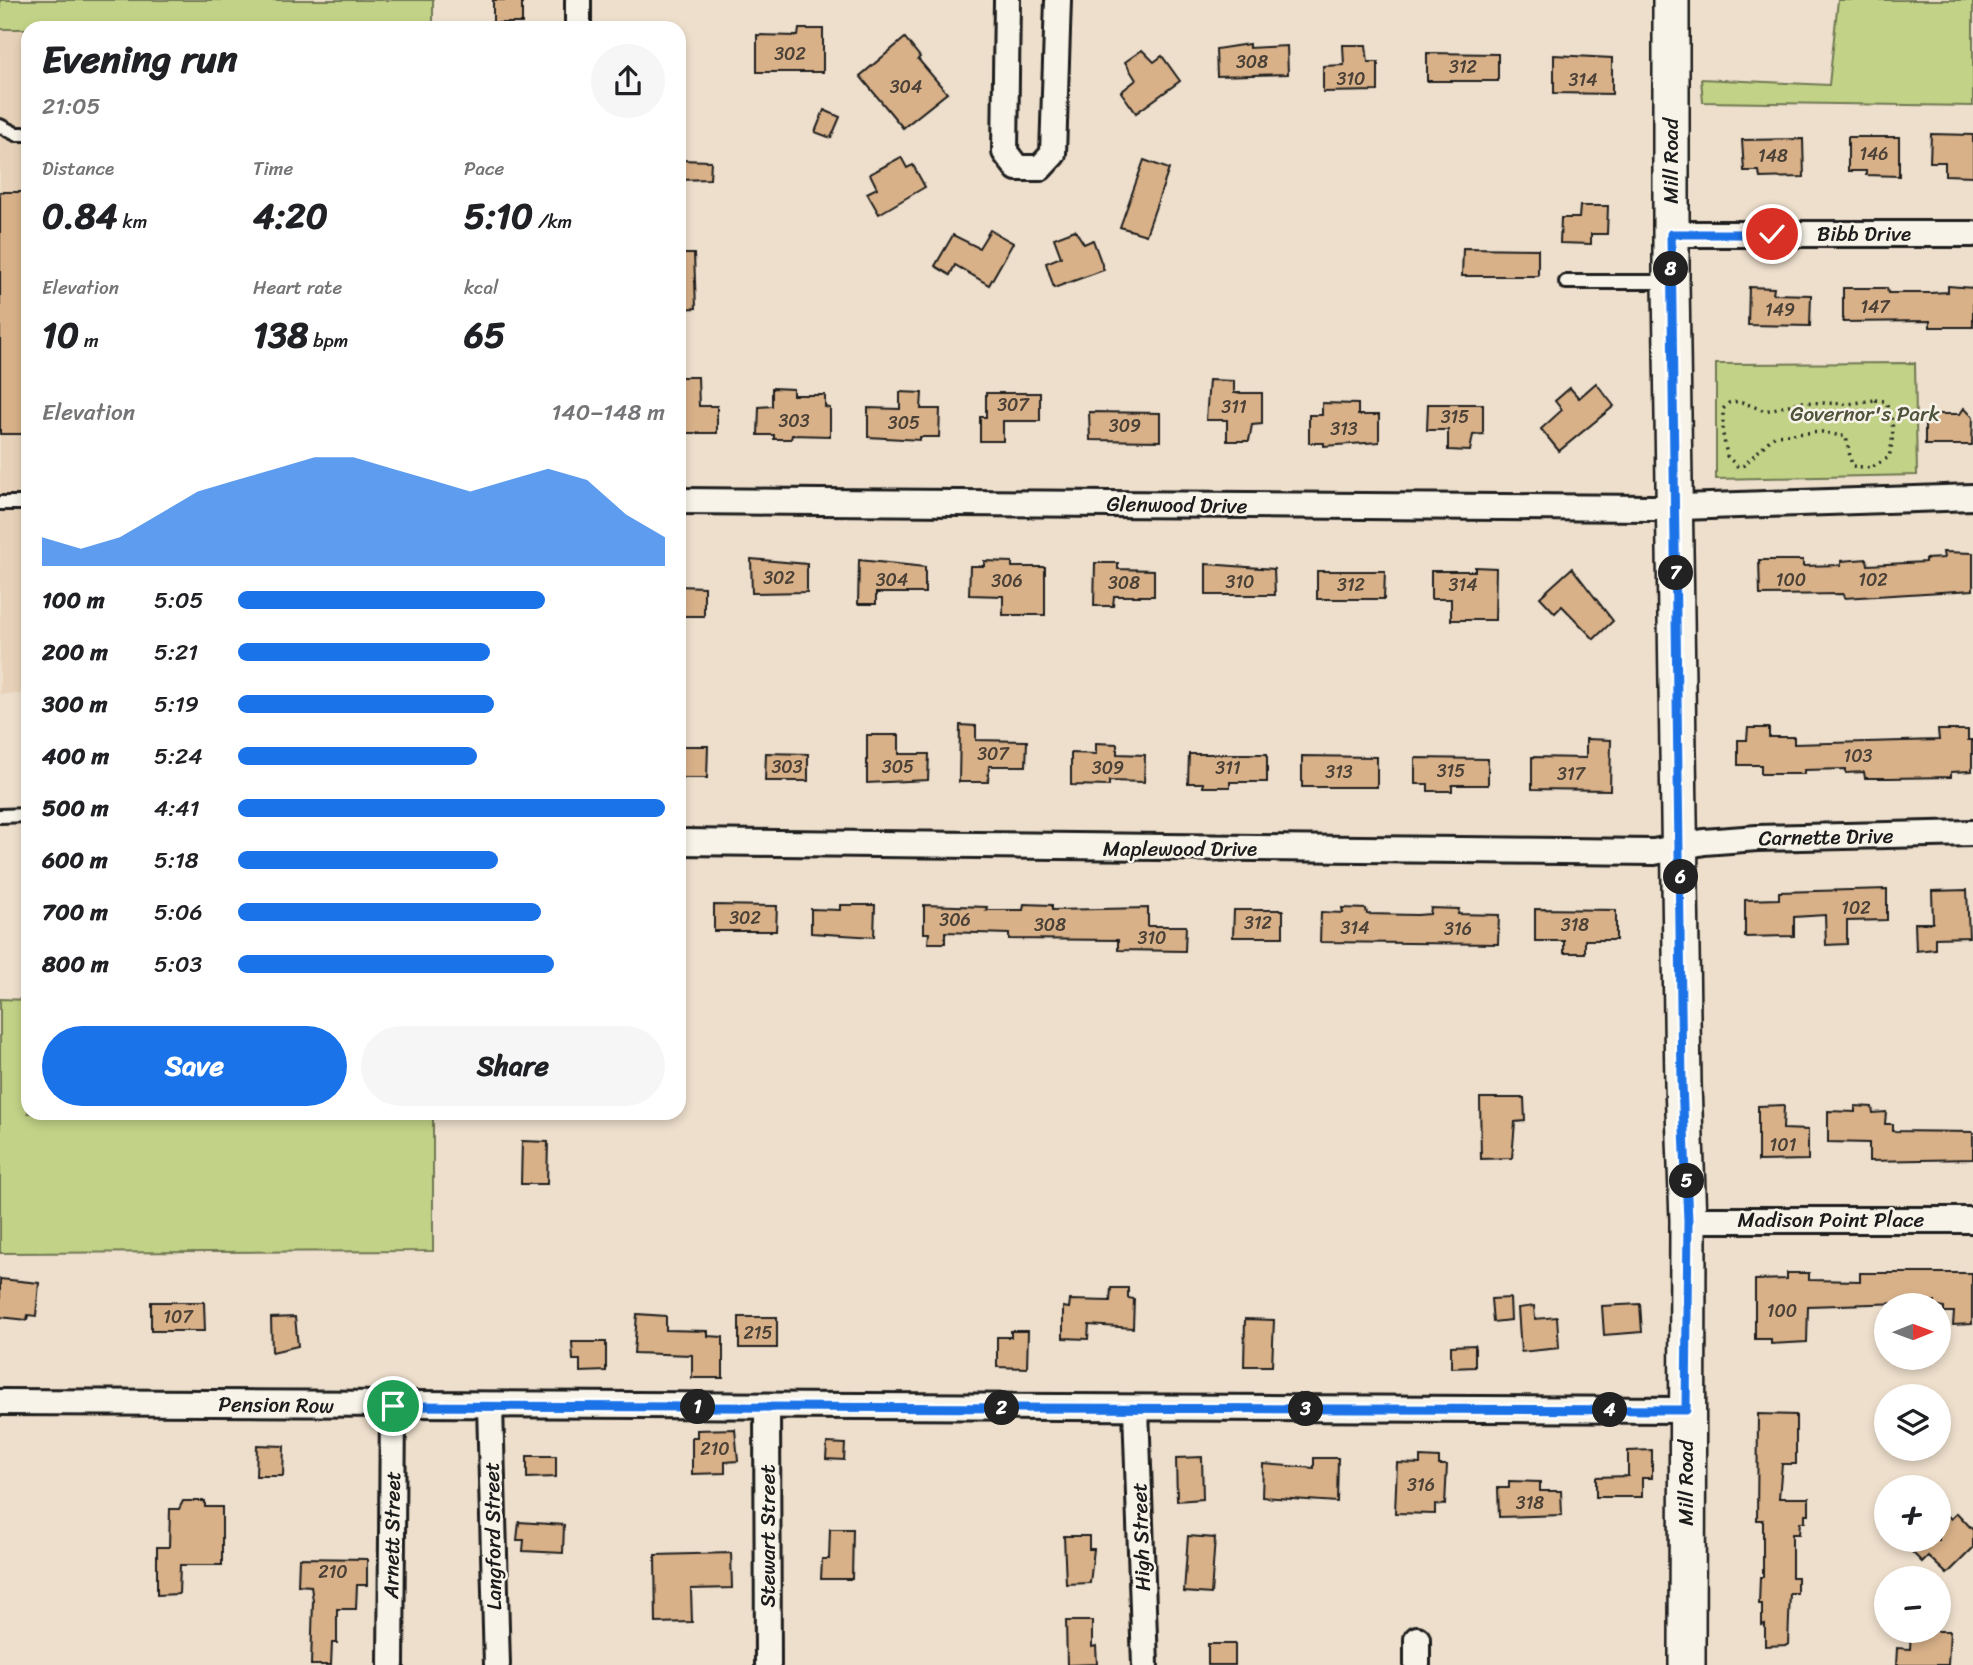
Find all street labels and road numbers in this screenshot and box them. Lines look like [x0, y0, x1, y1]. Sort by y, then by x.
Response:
street label: Mill Road [1652, 116, 1690, 204]
street label: Bibb Drive [1817, 215, 1911, 253]
street label: Glenwood Drive [1106, 485, 1248, 525]
street label: Carnette Drive [1758, 817, 1894, 857]
street label: Maplewood Drive [1103, 830, 1257, 868]
street label: Madison Point Place [1738, 1201, 1925, 1239]
street label: Pension Row [218, 1385, 335, 1425]
street label: Mill Road [1667, 1438, 1705, 1526]
street label: Langford Street [473, 1462, 513, 1610]
street label: Stewart Street [749, 1464, 787, 1608]
street label: Arnett Street [372, 1471, 412, 1600]
street label: High Street [1120, 1482, 1162, 1592]

